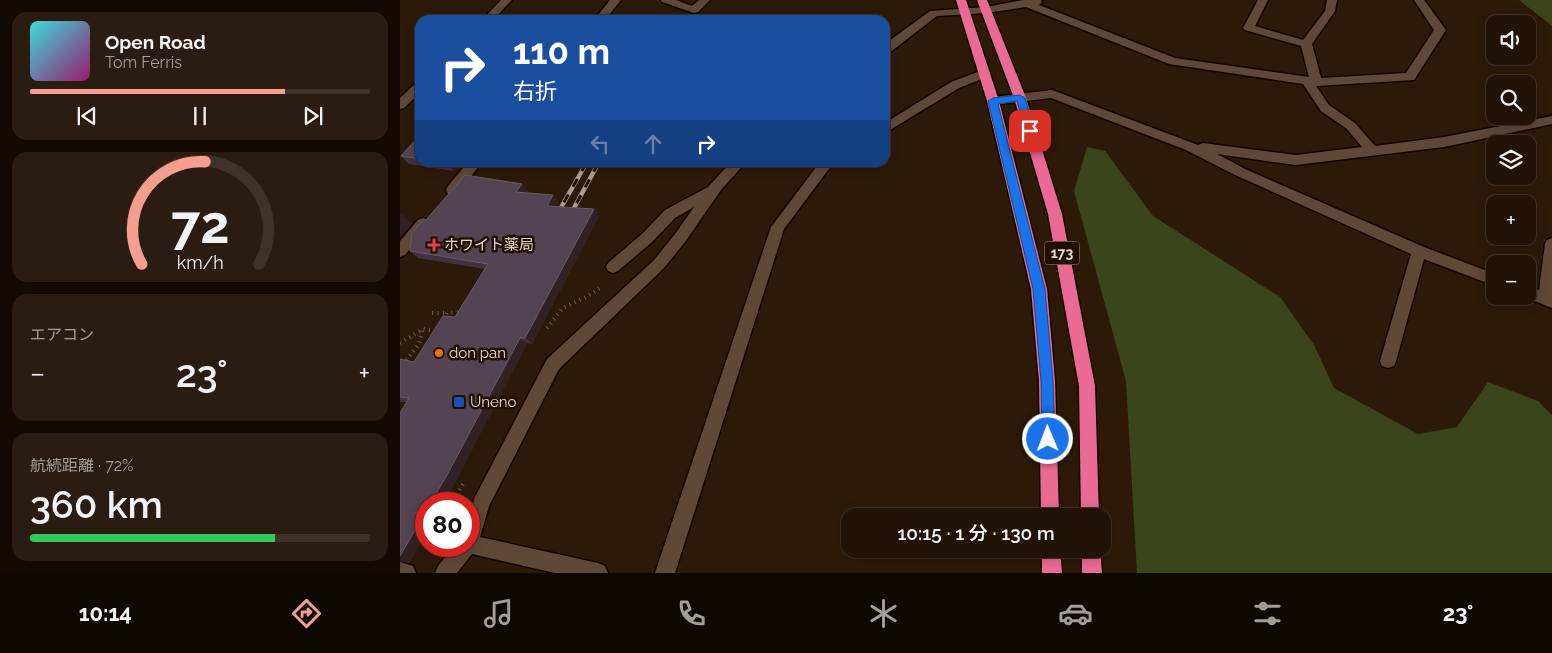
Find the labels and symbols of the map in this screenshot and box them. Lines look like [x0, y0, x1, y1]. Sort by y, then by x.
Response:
pin [1009, 110, 1051, 152]
place label: ホワイト薬局 [444, 236, 534, 254]
marker: ホワイト薬局 [428, 239, 440, 251]
road number: 173 [1044, 242, 1080, 264]
place label: don pan [449, 344, 506, 362]
marker: don pan [433, 347, 445, 359]
place label: Uneno [470, 393, 517, 411]
marker: Uneno [452, 395, 466, 409]
position arrow [1021, 412, 1073, 464]
speed limit sign: 80 [415, 492, 480, 557]

